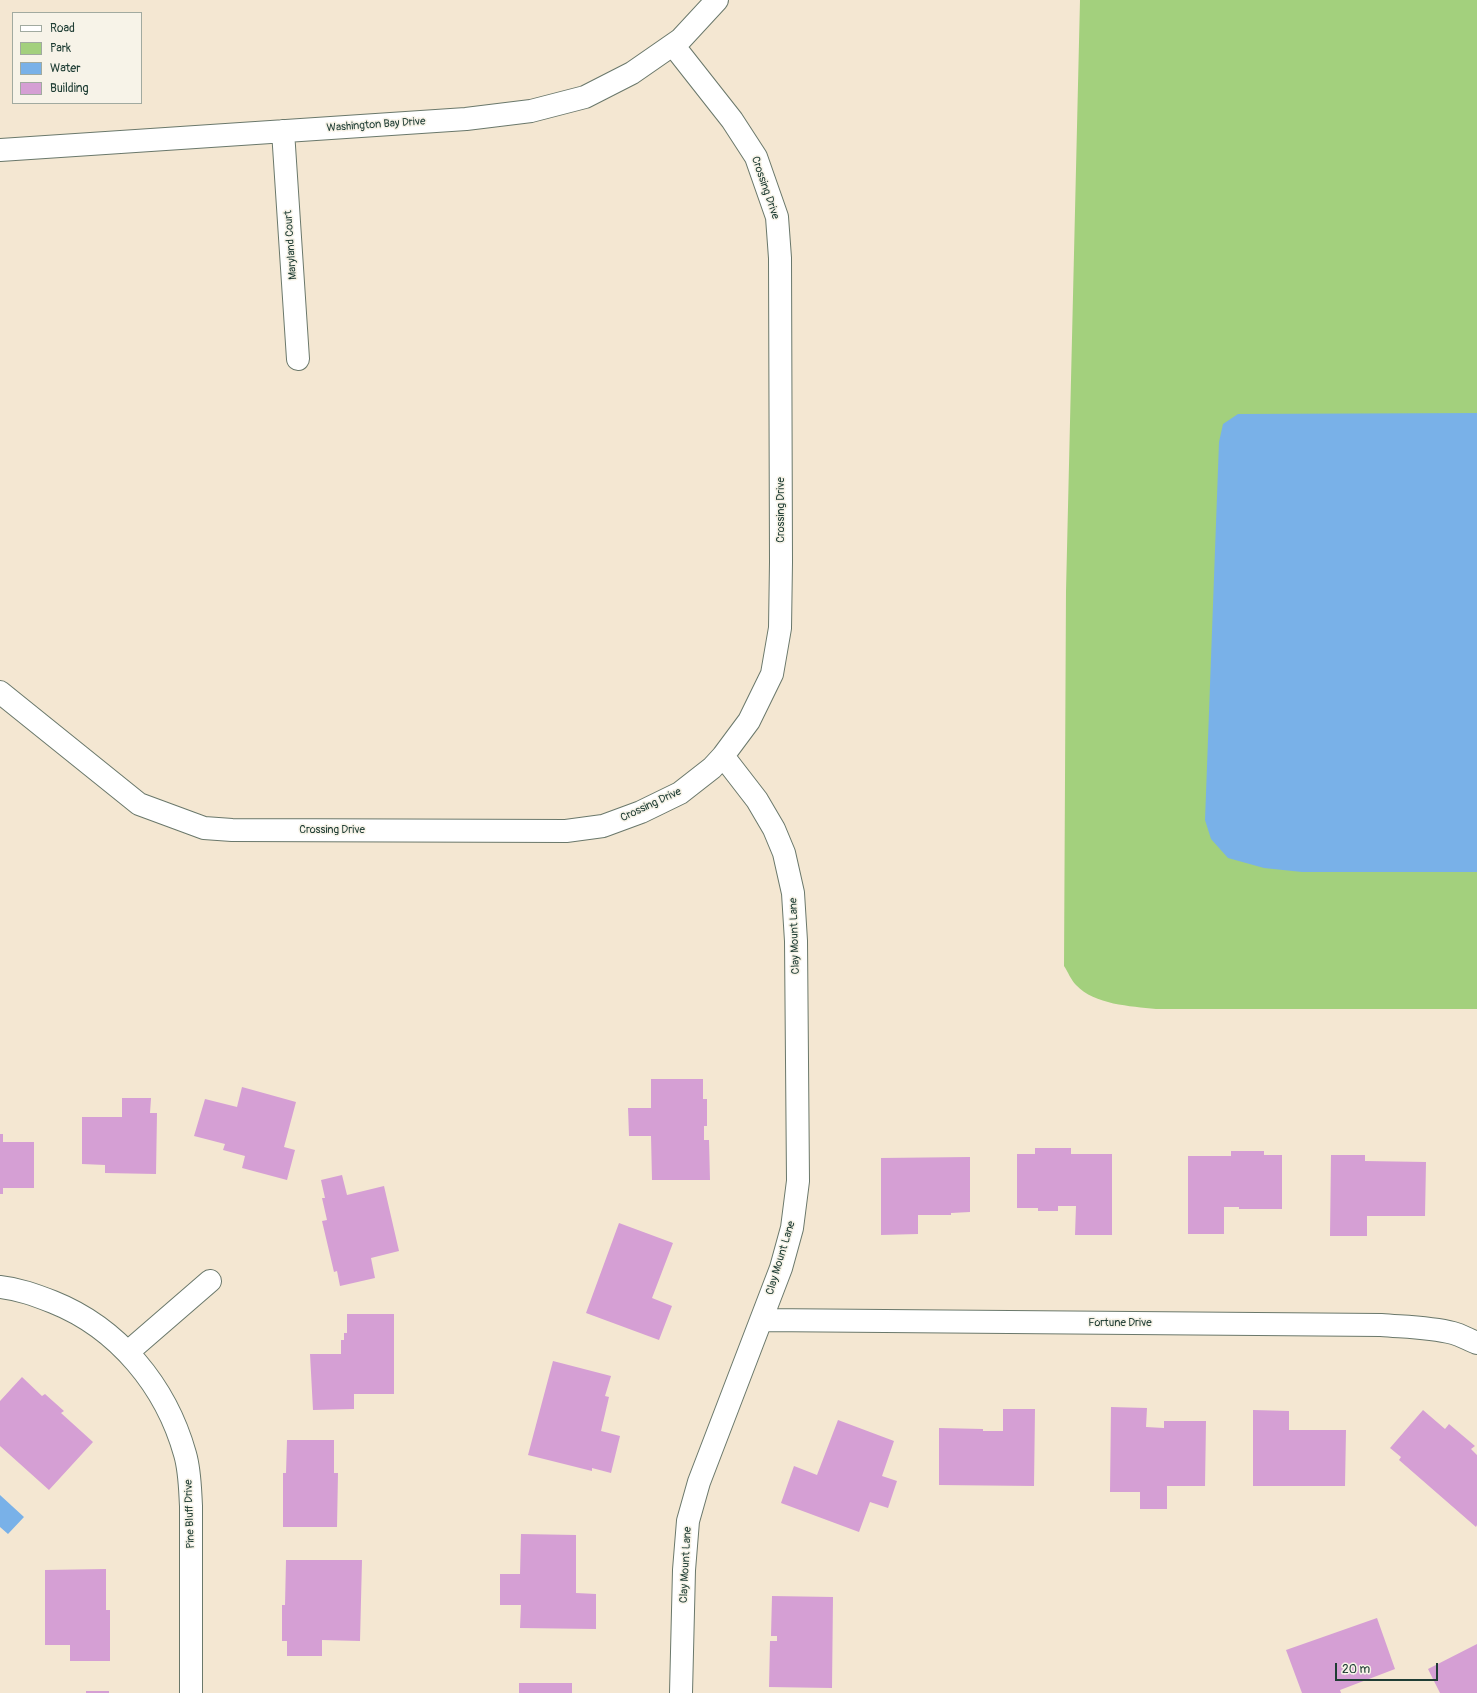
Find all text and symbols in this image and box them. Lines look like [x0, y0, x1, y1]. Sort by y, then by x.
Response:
legend [12, 12, 142, 104]
text: Road [50, 21, 75, 36]
text: Park [50, 41, 71, 56]
text: Water [50, 61, 81, 76]
text: Building [50, 81, 89, 96]
street label: Washington Bay Drive [326, 115, 426, 135]
street label: Crossing Drive [748, 155, 782, 221]
street label: Maryland Court [282, 210, 300, 280]
street label: Crossing Drive [774, 477, 788, 543]
street label: Crossing Drive [618, 785, 684, 825]
street label: Crossing Drive [299, 823, 365, 837]
street label: Clay Mount Lane [787, 898, 803, 974]
street label: Clay Mount Lane [763, 1219, 799, 1297]
street label: Fortune Drive [1088, 1316, 1152, 1330]
street label: Pine Bluff Drive [182, 1479, 198, 1549]
street label: Clay Mount Lane [677, 1526, 695, 1604]
scale bar [1337, 1655, 1440, 1681]
text: 20 m [1342, 1662, 1370, 1677]

